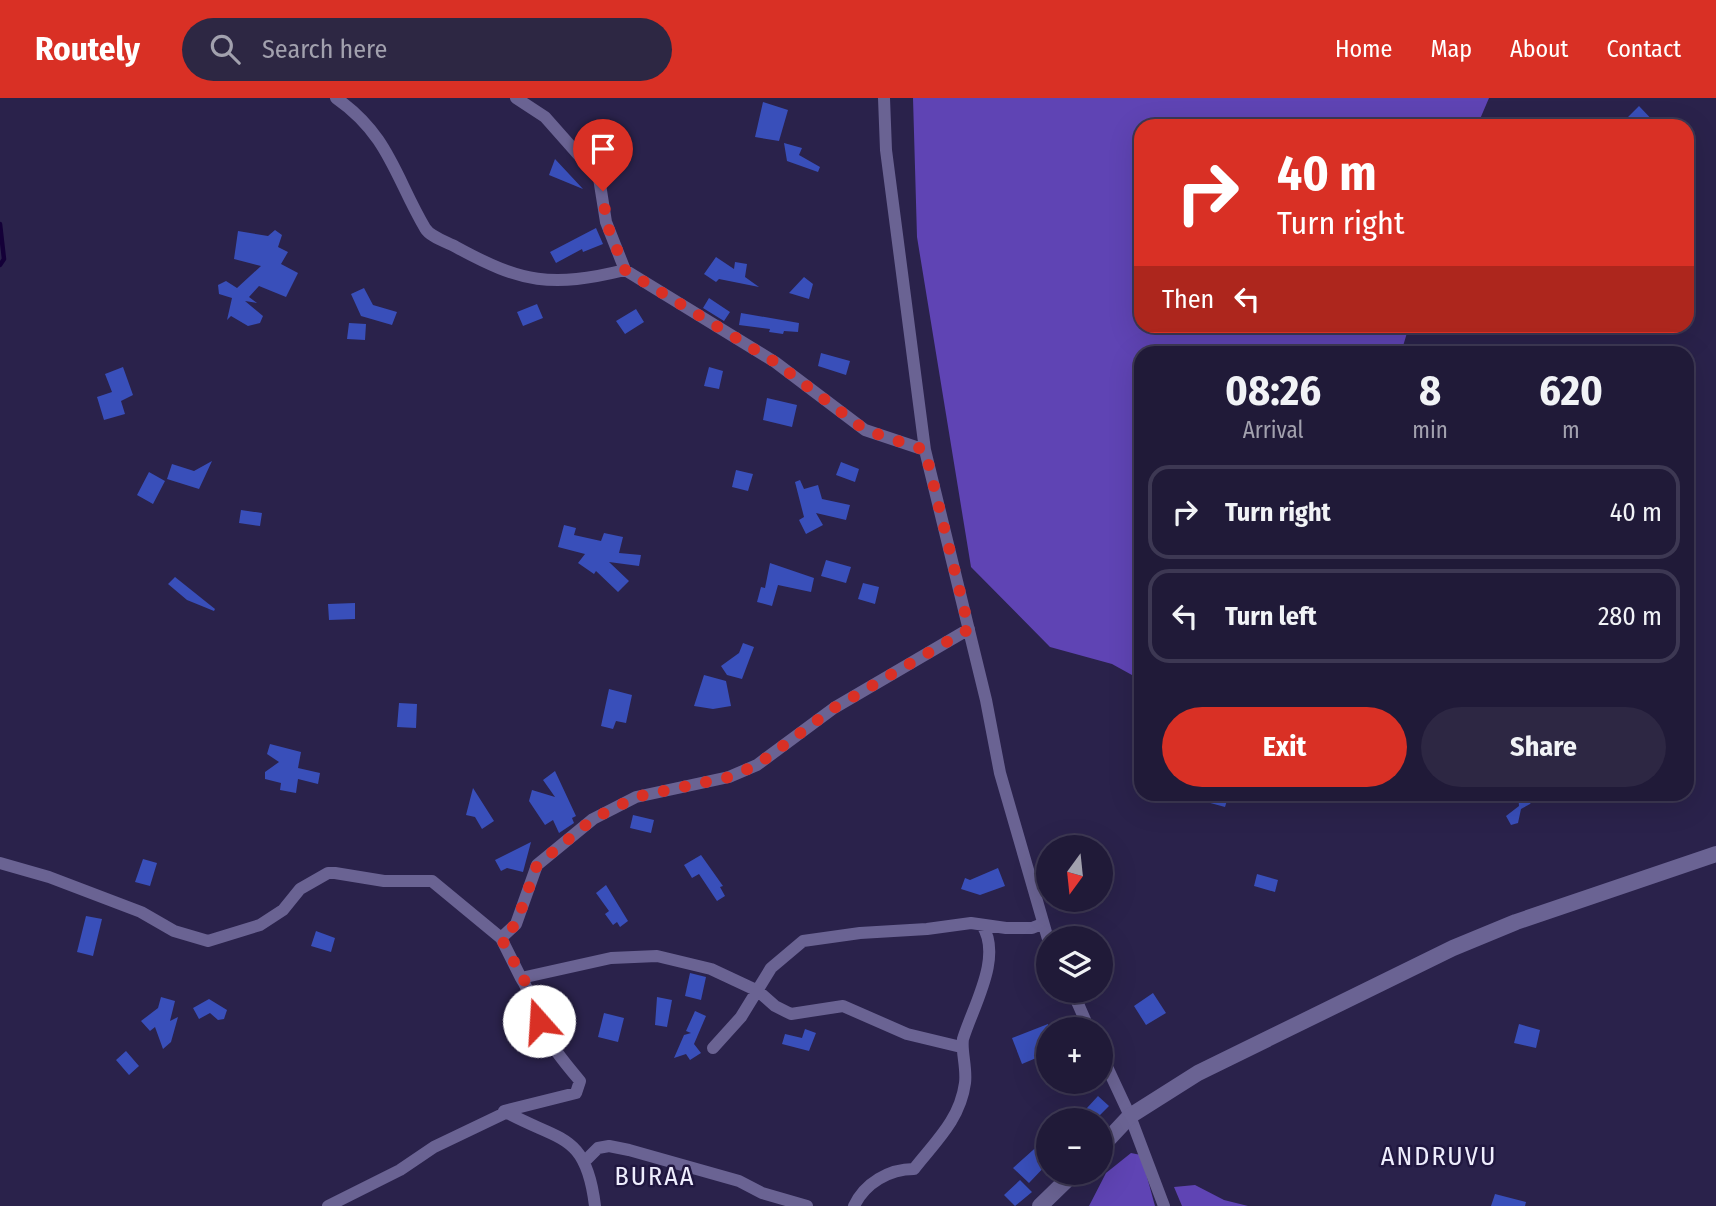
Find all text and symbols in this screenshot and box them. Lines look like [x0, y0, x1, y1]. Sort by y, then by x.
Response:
search box [182, 18, 672, 81]
text: Routely [35, 29, 140, 69]
icon: search [206, 30, 244, 68]
text: Search here [262, 34, 387, 65]
text: Home [1335, 35, 1392, 63]
text: Map [1430, 35, 1472, 63]
text: About [1510, 35, 1568, 63]
text: Contact [1606, 35, 1681, 63]
pin [573, 119, 633, 191]
icon: arrive [584, 130, 622, 168]
text: 40 m [1277, 144, 1377, 203]
icon: right [1162, 147, 1253, 238]
text: Turn right [1277, 204, 1404, 242]
icon: left [1228, 280, 1266, 318]
text: Then [1162, 284, 1214, 315]
text: 08:26 [1225, 366, 1321, 416]
text: 8 [1419, 366, 1441, 416]
text: 620 [1539, 366, 1603, 416]
text: Arrival [1243, 416, 1304, 444]
text: min [1412, 416, 1448, 444]
text: m [1562, 416, 1580, 444]
icon: right [1166, 493, 1204, 531]
text: Turn right [1225, 497, 1331, 528]
text: 40 m [1610, 497, 1662, 528]
icon: left [1166, 597, 1204, 635]
text: Turn left [1225, 601, 1317, 632]
text: 280 m [1598, 601, 1662, 632]
button: Exit [1162, 707, 1407, 787]
button: Share [1421, 707, 1666, 787]
north arrow [1036, 835, 1113, 912]
map controls [1036, 835, 1113, 1185]
button: layers [1036, 926, 1113, 1003]
position arrow [502, 984, 576, 1058]
button: + [1036, 1017, 1113, 1094]
button: − [1036, 1108, 1113, 1185]
district label: ANDRUVU [1381, 1141, 1497, 1172]
district label: BURAA [614, 1161, 696, 1192]

